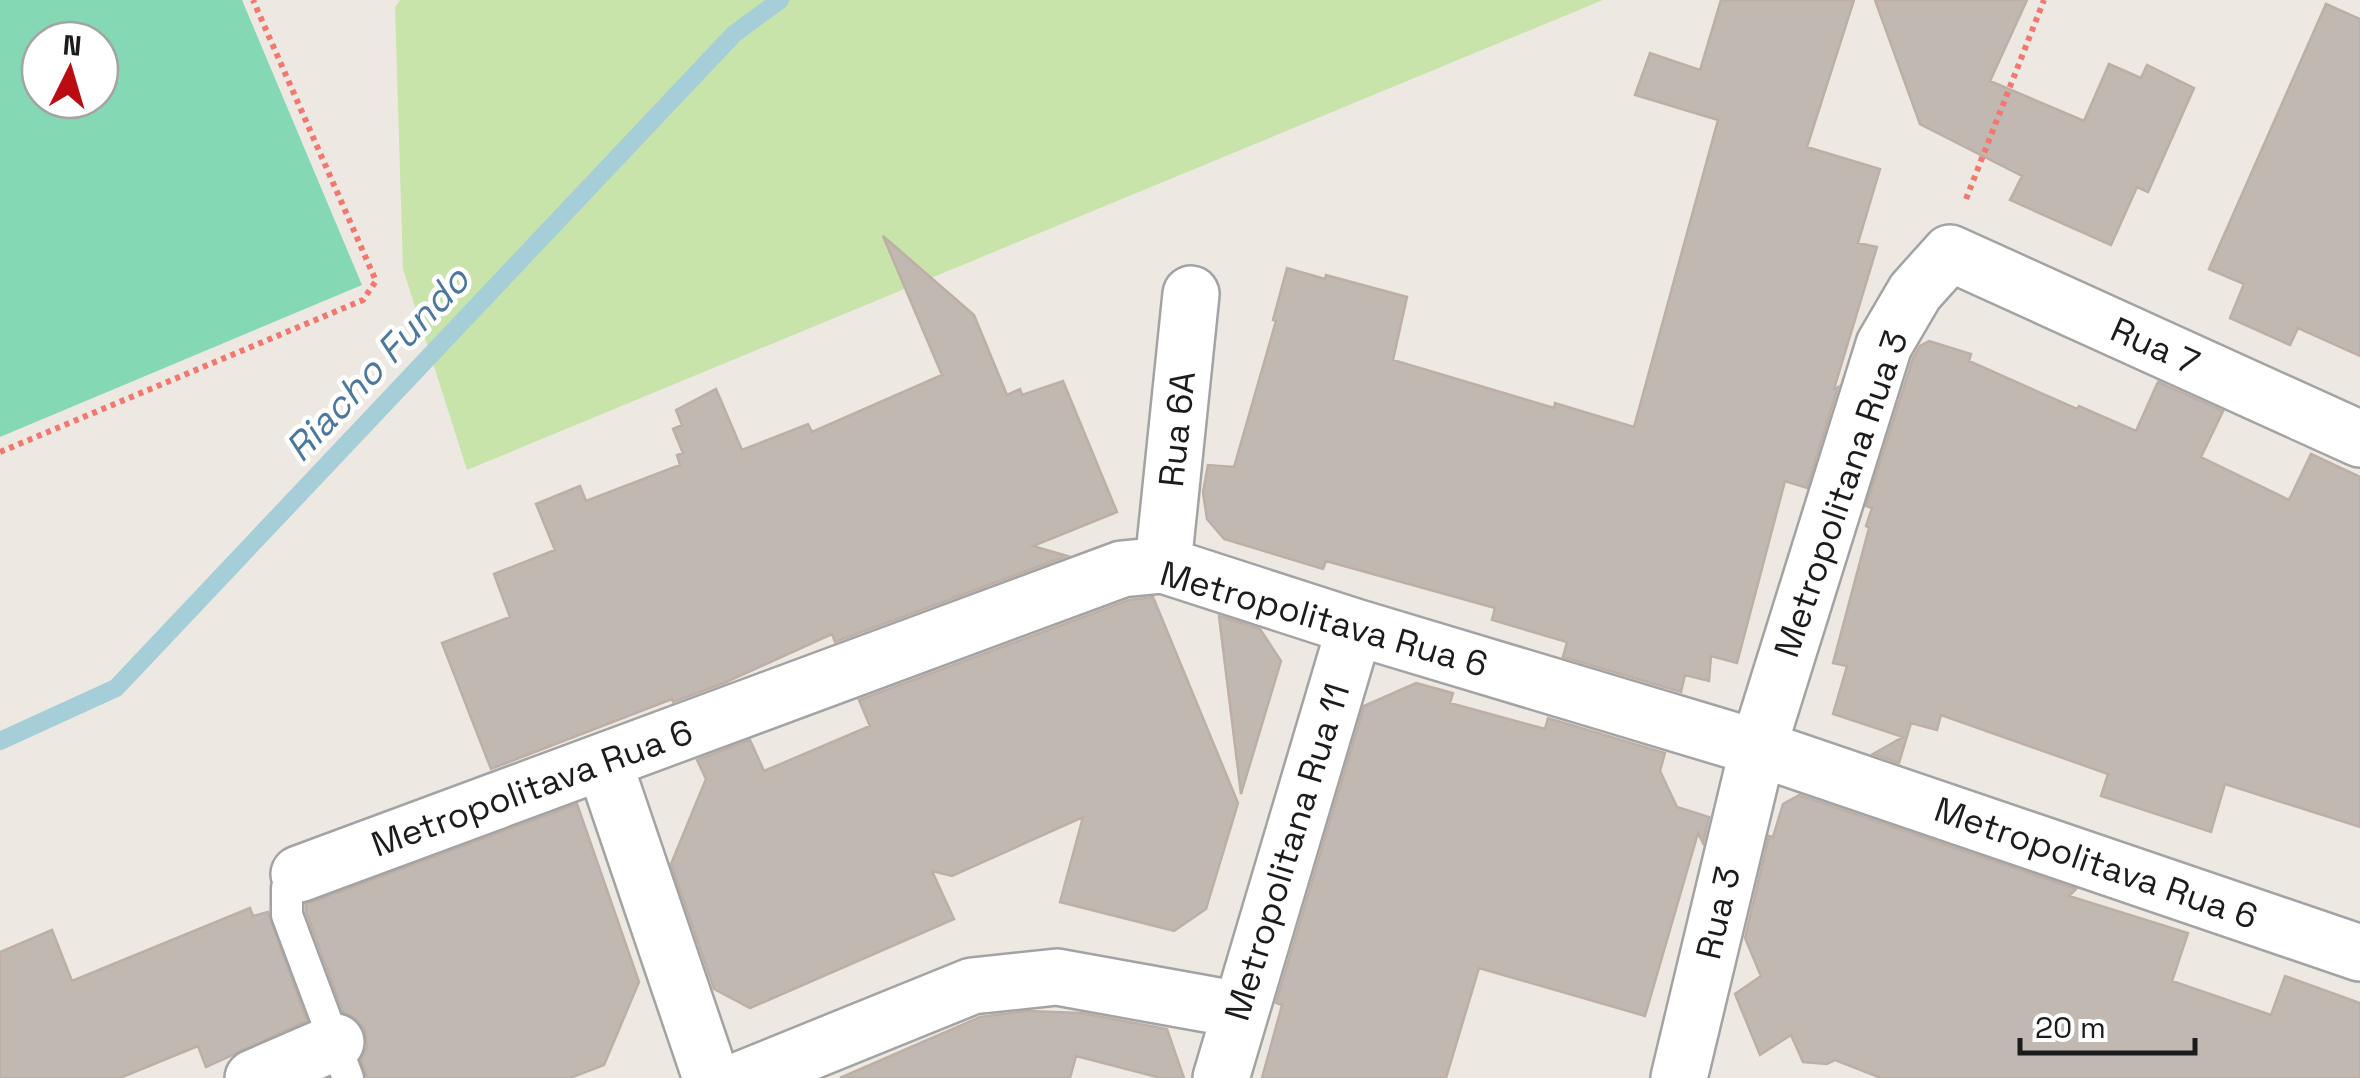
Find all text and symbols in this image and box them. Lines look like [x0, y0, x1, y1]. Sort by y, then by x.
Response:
north arrow [20, 20, 120, 120]
text: N [61, 26, 83, 64]
water label: Riacho Fundo [275, 256, 480, 471]
street label: Rua 7 [2104, 307, 2206, 385]
street label: Metropolitana Rua 3 [1764, 325, 1918, 663]
street label: Rua 6A [1149, 369, 1205, 489]
street label: Metropolitava Rua 6 [1155, 551, 1493, 687]
street label: Metropolitana Rua 11 [1215, 678, 1359, 1026]
street label: Metropolitava Rua 6 [365, 709, 699, 867]
street label: Metropolitava Rua 6 [1929, 787, 2263, 939]
street label: Rua 3 [1686, 862, 1750, 964]
scale bar [2020, 993, 2195, 1055]
text: 20 m [2035, 1008, 2106, 1047]

